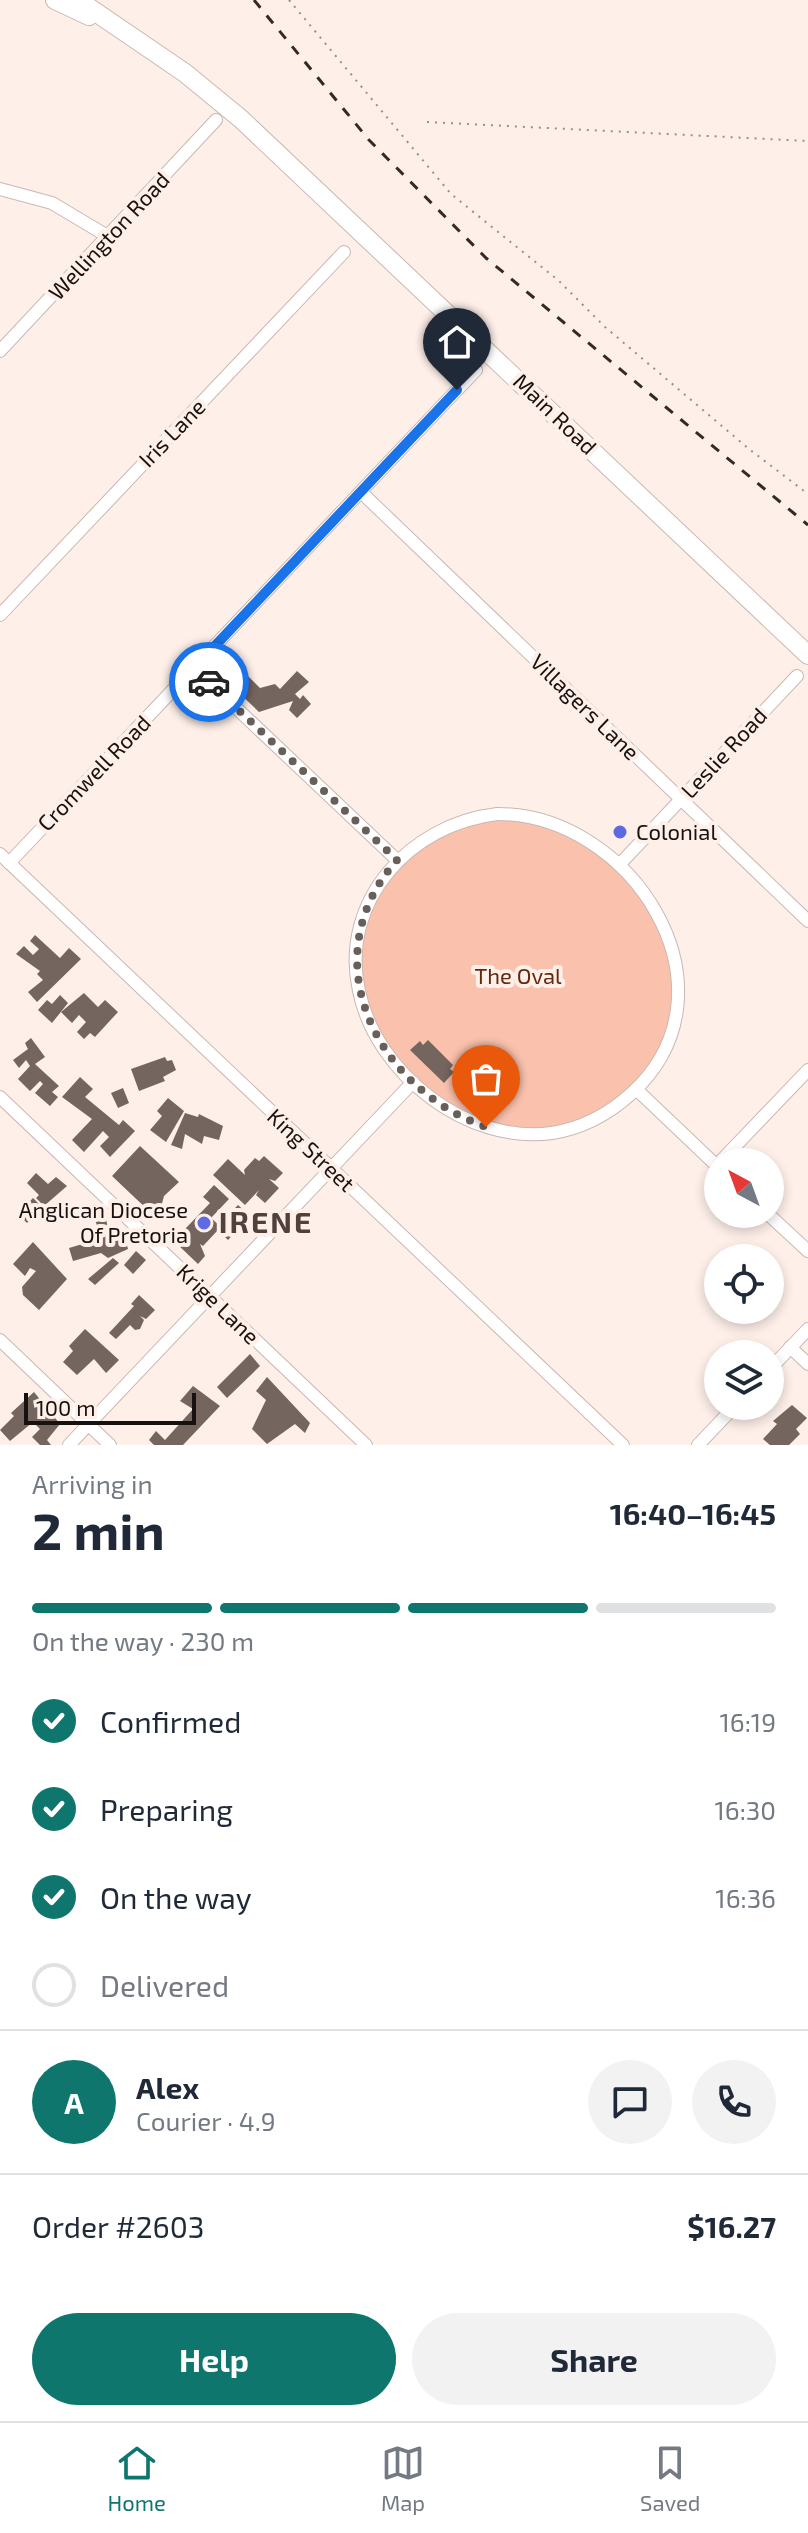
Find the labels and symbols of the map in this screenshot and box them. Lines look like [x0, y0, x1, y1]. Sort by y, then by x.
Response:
street label: Wellington Road [42, 166, 174, 305]
pin [423, 308, 491, 390]
street label: Main Road [509, 367, 603, 459]
street label: Iris Lane [133, 393, 210, 472]
courier [169, 642, 249, 722]
street label: Villagers Lane [526, 648, 645, 765]
street label: Leslie Road [675, 702, 772, 803]
street label: Cromwell Road [32, 709, 155, 836]
place label: Colonial [636, 818, 717, 844]
marker: Colonial [611, 823, 629, 841]
park label: The Oval [474, 962, 562, 988]
pin [452, 1045, 520, 1127]
street label: King Street [263, 1102, 361, 1196]
north arrow [704, 1148, 784, 1228]
place label: Anglican Diocese Of Pretoria [19, 1196, 188, 1247]
district label: IRENE [219, 1203, 313, 1239]
marker: Anglican Diocese Of Pretoria [195, 1214, 213, 1232]
street label: Krige Lane [172, 1258, 265, 1349]
scale bar [24, 1389, 196, 1425]

